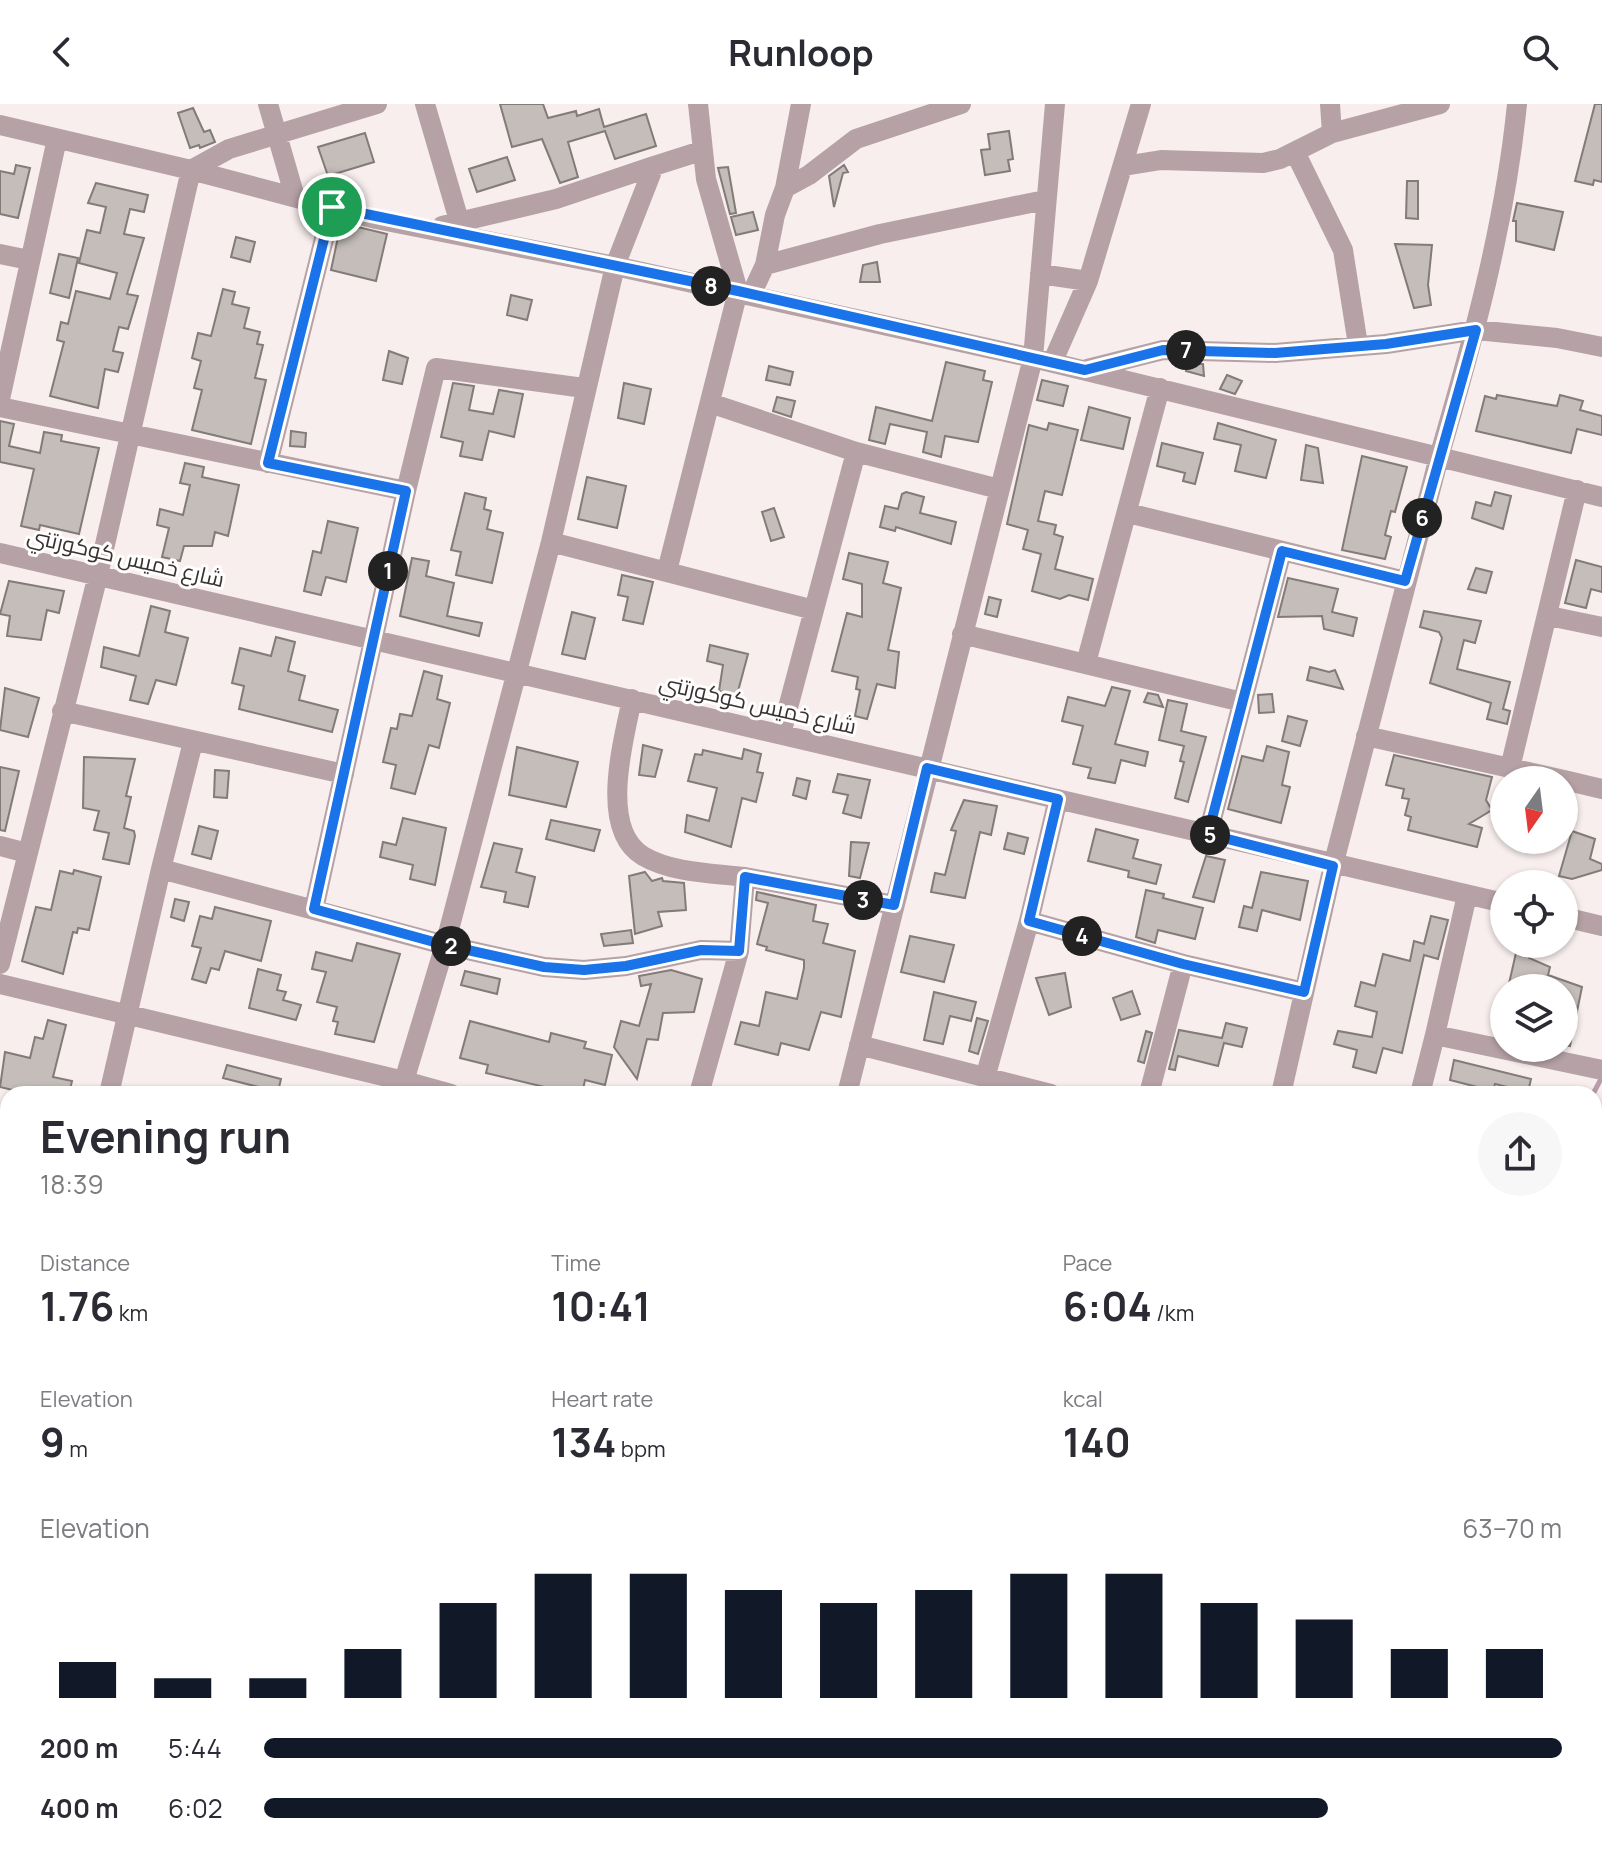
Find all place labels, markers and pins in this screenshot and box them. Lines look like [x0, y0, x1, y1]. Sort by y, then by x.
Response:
pin [298, 173, 366, 241]
pin: 8 [691, 266, 731, 306]
pin: 7 [1166, 330, 1206, 370]
pin: 6 [1402, 498, 1442, 538]
pin: 1 [368, 551, 408, 591]
pin: 5 [1190, 815, 1230, 855]
pin: 3 [843, 880, 883, 920]
pin: 4 [1062, 916, 1102, 956]
pin: 2 [431, 926, 471, 966]

